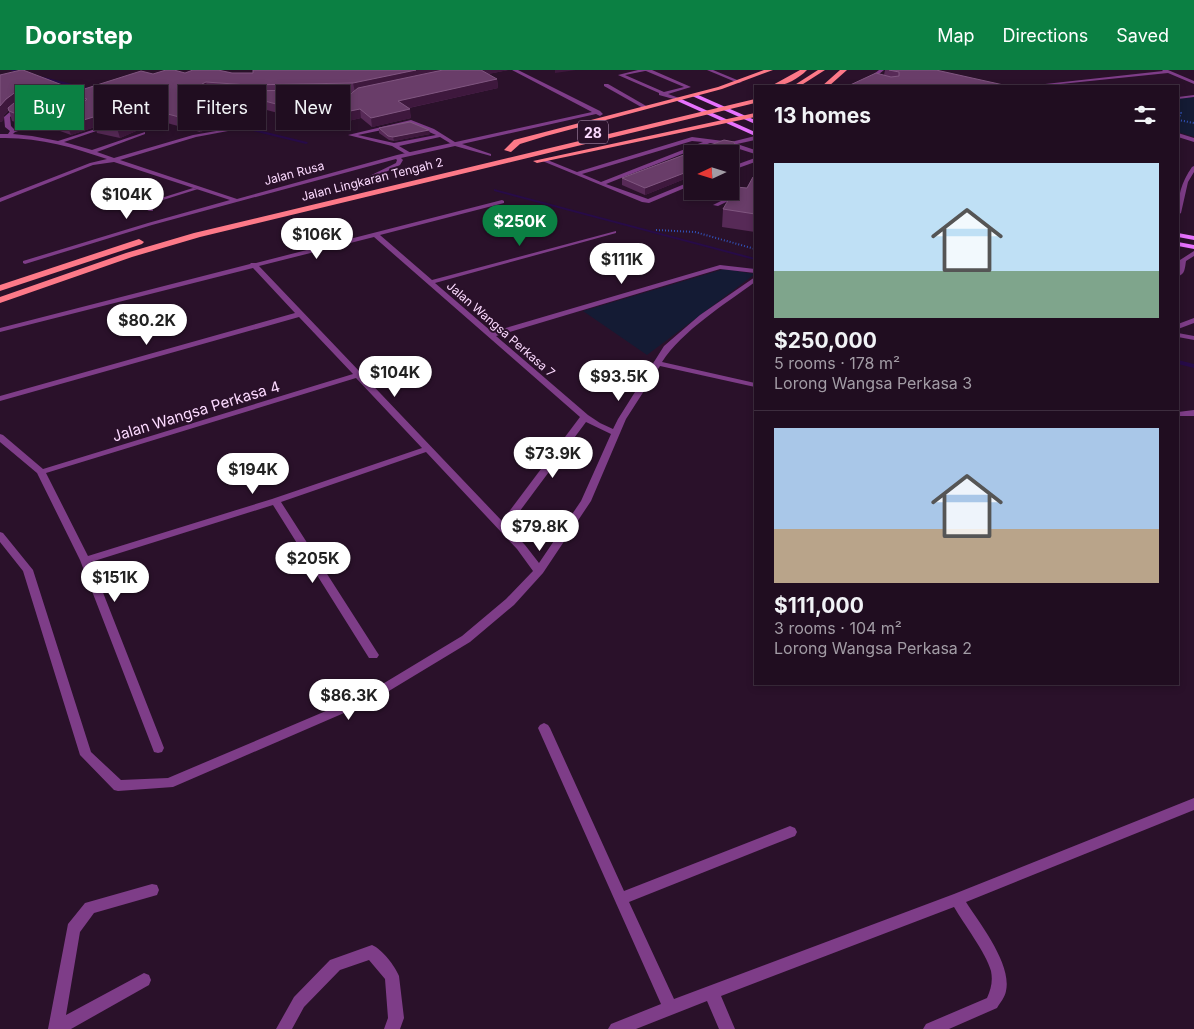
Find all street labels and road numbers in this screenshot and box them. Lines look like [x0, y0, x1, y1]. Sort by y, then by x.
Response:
road number: 28 [578, 121, 608, 144]
street label: Jalan Lingkaran Tengah 2 [300, 154, 444, 204]
street label: Jalan Rusa [262, 158, 326, 188]
street label: Jalan Wangsa Perkasa 7 [444, 278, 558, 380]
street label: Jalan Wangsa Perkasa 4 [110, 376, 282, 446]

